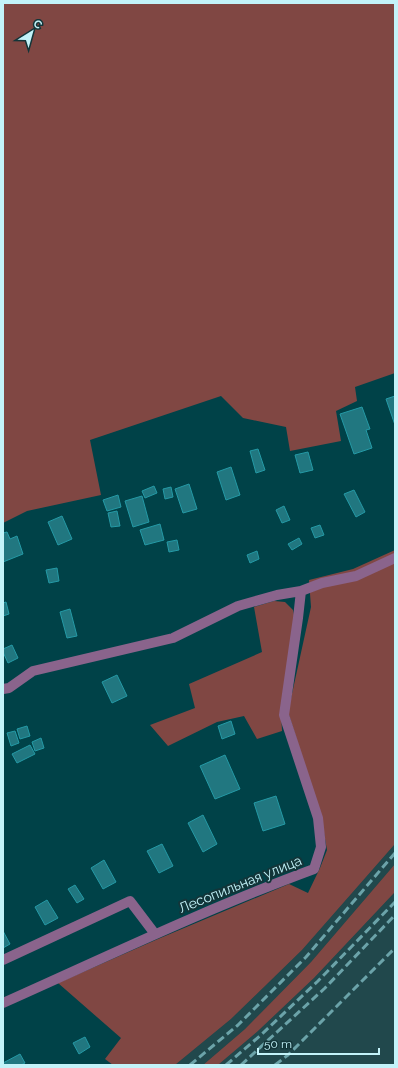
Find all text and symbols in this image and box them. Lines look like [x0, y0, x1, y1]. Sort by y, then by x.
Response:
north arrow [12, 12, 52, 52]
text: С [31, 17, 45, 32]
street label: Лесопильная улица [176, 852, 304, 916]
scale bar [258, 1030, 379, 1056]
text: 50 m [264, 1037, 292, 1051]

